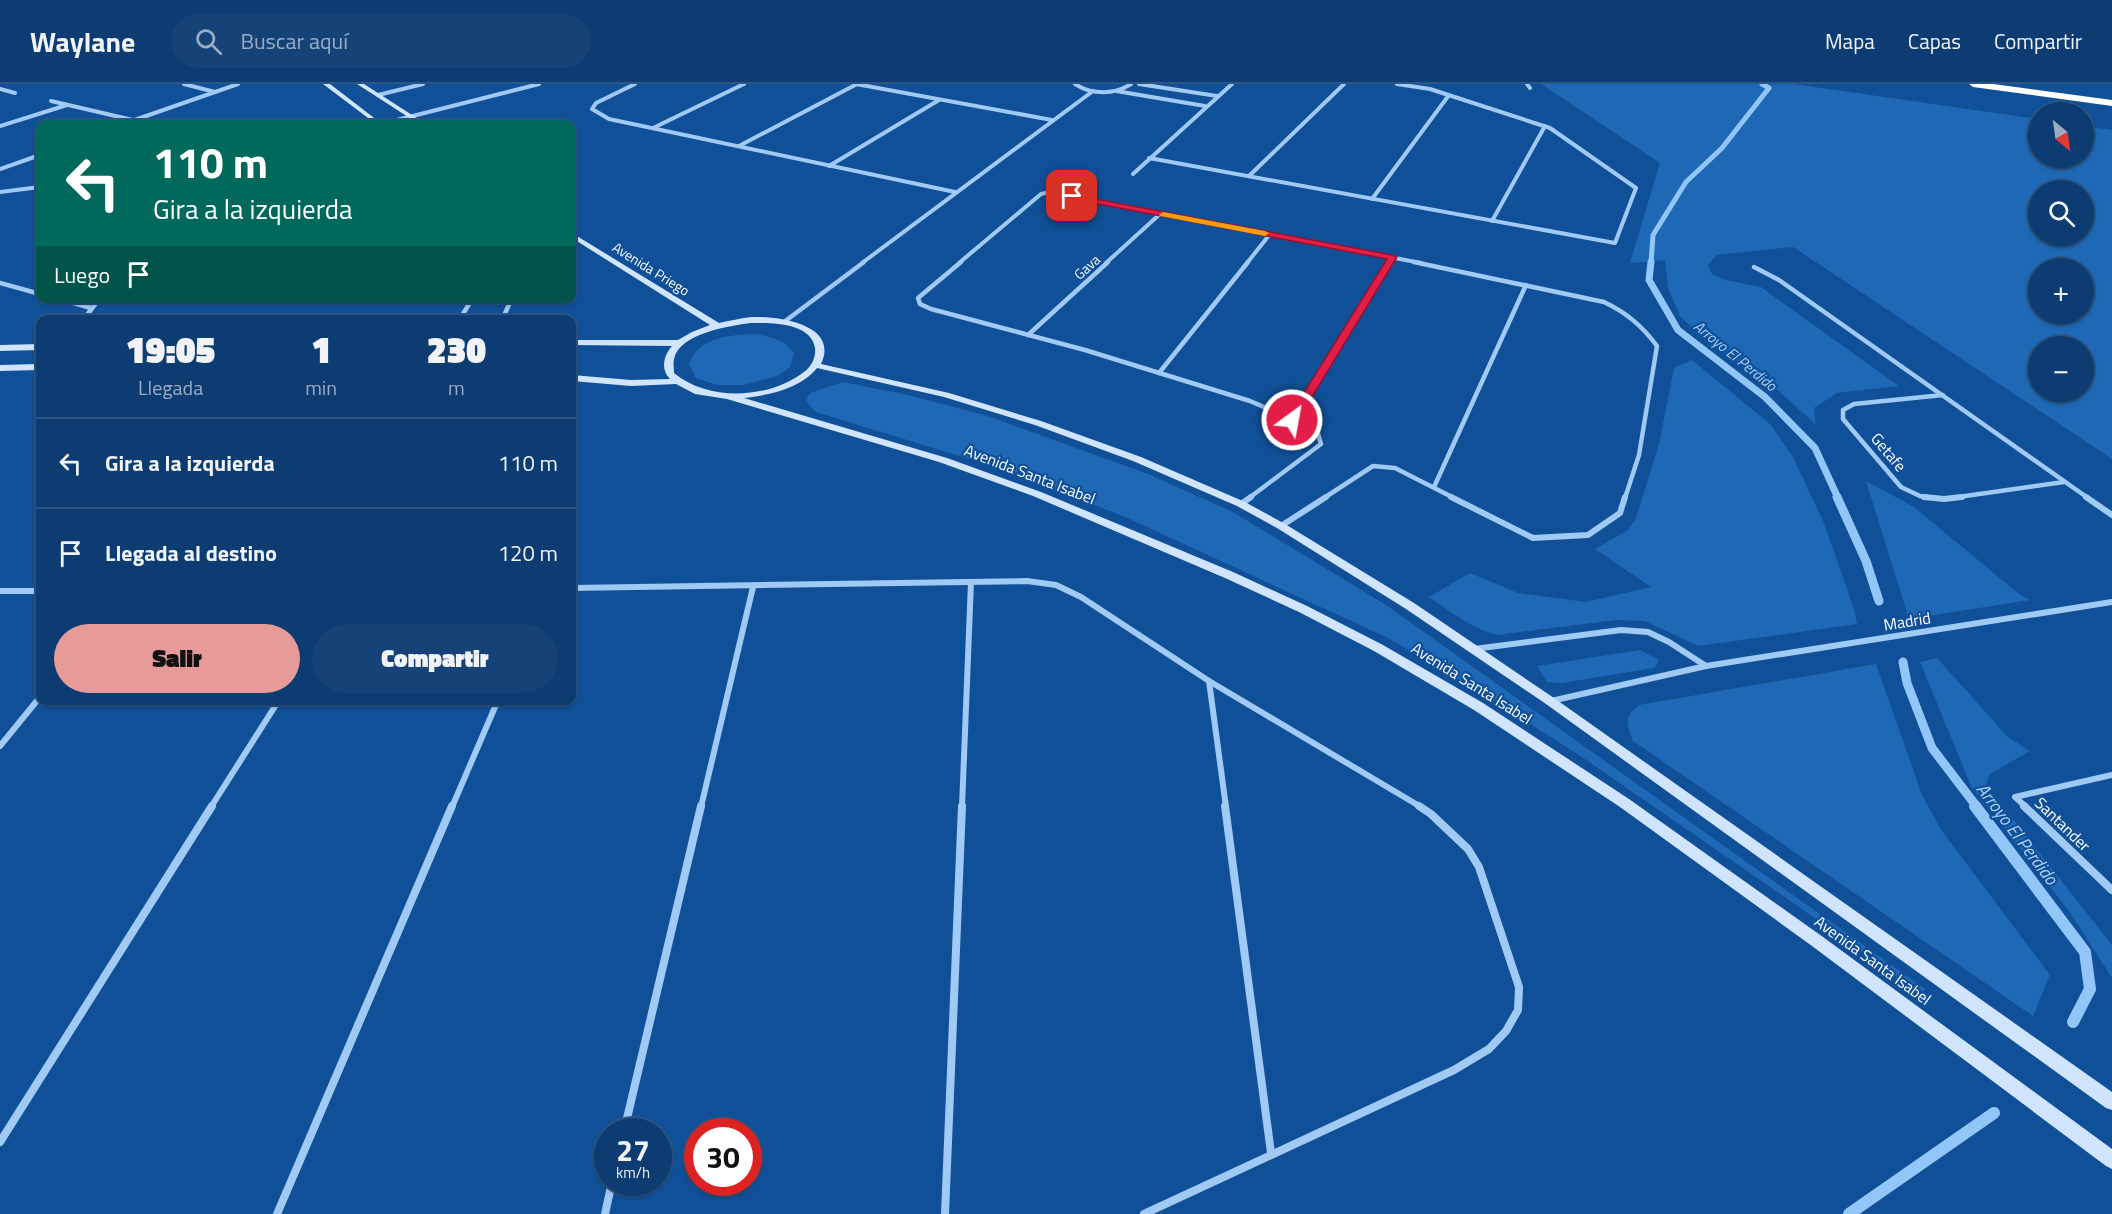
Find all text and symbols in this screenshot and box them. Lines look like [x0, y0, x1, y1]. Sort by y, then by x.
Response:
search box [171, 14, 591, 68]
text: Waylane [30, 20, 135, 63]
text: Buscar aquí [240, 24, 348, 58]
icon: search [192, 25, 225, 58]
text: Mapa [1825, 25, 1875, 57]
text: Capas [1908, 25, 1961, 57]
text: Compartir [1994, 25, 2082, 57]
north arrow [2028, 102, 2094, 168]
map controls [2028, 102, 2094, 402]
text: 110 m [153, 130, 268, 194]
icon: left [54, 144, 132, 222]
pin [1046, 170, 1097, 221]
icon: arrive [1055, 179, 1088, 212]
button: search [2028, 180, 2094, 246]
text: Gira a la izquierda [153, 188, 353, 229]
street label: Avenida Priego [608, 236, 694, 301]
street label: Gava [1069, 249, 1105, 284]
text: Luego [54, 258, 110, 292]
icon: arrive [122, 258, 155, 291]
button: + [2028, 258, 2094, 324]
water label: Arroyo El Perdido [1689, 315, 1782, 397]
text: 19:05 [126, 322, 215, 377]
text: 1 [311, 322, 331, 377]
text: 230 [427, 322, 486, 377]
button: − [2028, 336, 2094, 402]
text: Llegada [138, 372, 203, 403]
text: min [305, 372, 337, 403]
text: m [448, 372, 465, 403]
position arrow [1260, 388, 1324, 452]
street label: Getafe [1865, 427, 1913, 477]
street label: Avenida Santa Isabel [961, 438, 1099, 510]
text: Gira a la izquierda [105, 446, 275, 480]
text: 110 m [498, 446, 558, 480]
icon: left [54, 447, 87, 480]
text: Llegada al destino [105, 536, 277, 570]
text: 120 m [498, 536, 558, 570]
icon: arrive [54, 537, 87, 570]
street label: Madrid [1882, 605, 1932, 637]
button: Salir [54, 624, 300, 693]
button: Compartir [312, 624, 558, 693]
street label: Avenida Santa Isabel [1407, 636, 1537, 730]
water label: Arroyo El Perdido [1970, 777, 2065, 891]
street label: Santander [2030, 791, 2097, 857]
street label: Avenida Santa Isabel [1810, 909, 1936, 1011]
speed limit sign: 30 [684, 1118, 762, 1196]
text: 27 [616, 1127, 650, 1173]
text: km/h [616, 1161, 650, 1184]

